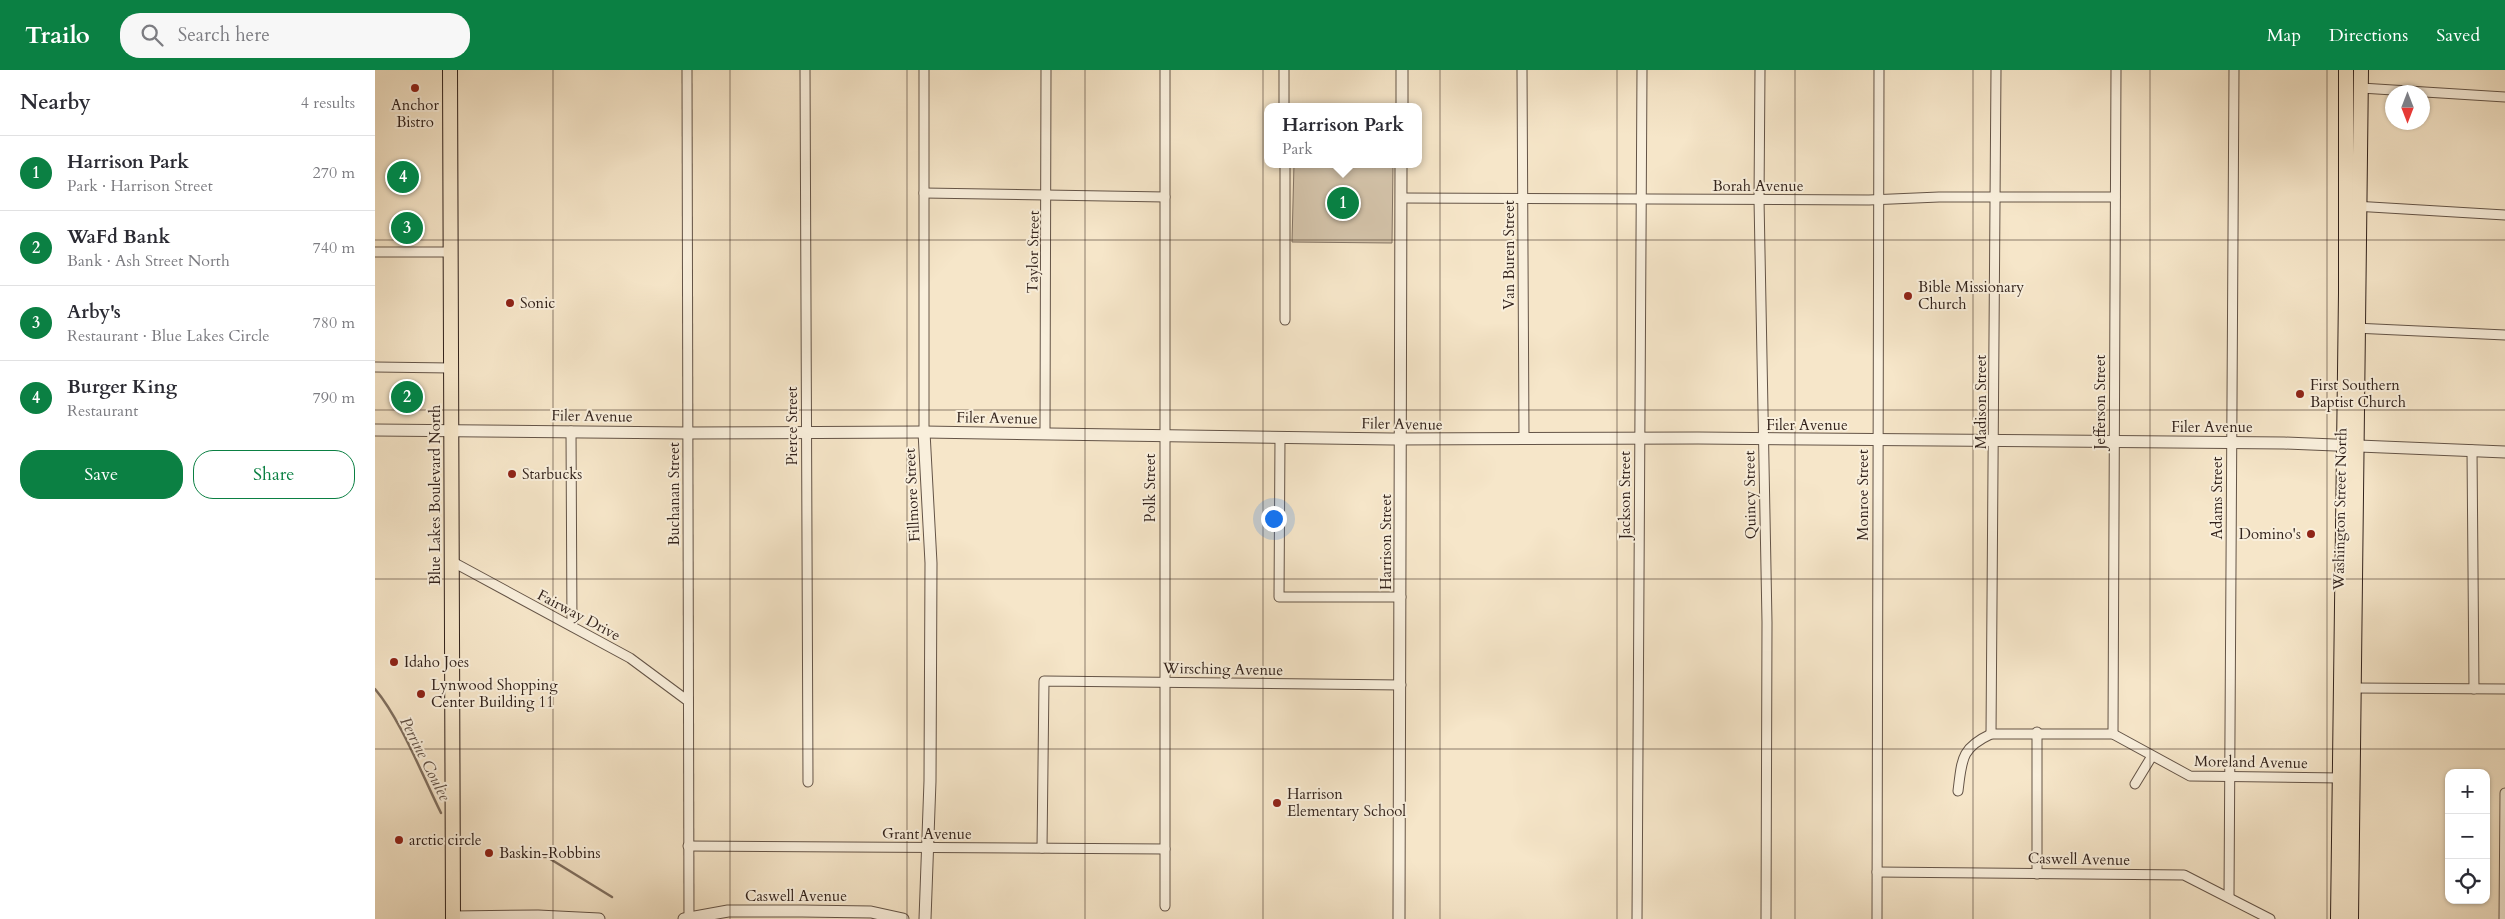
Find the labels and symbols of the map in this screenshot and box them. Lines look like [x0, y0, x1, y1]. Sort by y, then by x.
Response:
marker: Anchor Bistro [409, 82, 421, 94]
north arrow [2385, 85, 2430, 130]
place label: Anchor Bistro [391, 95, 439, 132]
pin: 4 [387, 158, 419, 196]
street label: Borah Avenue [1712, 176, 1804, 196]
pin: 1 [1327, 184, 1359, 222]
street label: Van Buren Street [1499, 200, 1519, 310]
pin: 3 [391, 209, 423, 247]
street label: Taylor Street [1022, 210, 1044, 294]
place label: Bible Missionary Church [1918, 277, 2024, 314]
marker: Bible Missionary Church [1902, 290, 1914, 302]
place label: Sonic [520, 293, 555, 313]
marker: Sonic [504, 297, 516, 309]
street label: Madison Street [1971, 354, 1991, 449]
street label: Jefferson Street [2090, 354, 2110, 451]
place label: First Southern Baptist Church [2310, 375, 2407, 412]
pin: 2 [391, 378, 423, 416]
street label: Pierce Street [782, 386, 802, 466]
marker: First Southern Baptist Church [2294, 388, 2306, 400]
street label: Blue Lakes Boulevard North [425, 404, 445, 585]
street label: Filer Avenue [551, 405, 633, 427]
street label: Filer Avenue [956, 407, 1038, 429]
street label: Filer Avenue [1361, 413, 1443, 435]
street label: Filer Avenue [1766, 415, 1848, 435]
street label: Filer Avenue [2171, 417, 2253, 437]
street label: Washington Street North [2329, 427, 2351, 591]
street label: Buchanan Street [664, 442, 684, 546]
street label: Fillmore Street [900, 447, 924, 542]
street label: Monroe Street [1853, 449, 1873, 541]
street label: Quincy Street [1739, 450, 1761, 540]
street label: Jackson Street [1615, 451, 1635, 541]
street label: Polk Street [1140, 453, 1160, 522]
street label: Adams Street [2207, 456, 2227, 539]
place label: Starbucks [522, 464, 582, 484]
marker: Starbucks [506, 468, 518, 480]
street label: Harrison Street [1376, 494, 1396, 590]
your location [1261, 506, 1287, 532]
place label: Domino's [2239, 524, 2301, 544]
marker: Domino's [2305, 528, 2317, 540]
street label: Fairway Drive [534, 585, 624, 645]
place label: Idaho Joes [404, 652, 469, 672]
marker: Idaho Joes [388, 656, 400, 668]
street label: Wirsching Avenue [1162, 658, 1283, 680]
place label: Lynwood Shopping Center Building 11 [431, 675, 558, 712]
marker: Lynwood Shopping Center Building 11 [415, 688, 427, 700]
water label: Perrine Coulee [394, 713, 456, 805]
street label: Moreland Avenue [2194, 751, 2308, 773]
place label: Harrison Elementary School [1287, 784, 1406, 821]
marker: Harrison Elementary School [1271, 797, 1283, 809]
street label: Grant Avenue [882, 824, 972, 844]
place label: arctic circle [409, 830, 482, 850]
marker: arctic circle [393, 834, 405, 846]
place label: Baskin-Robbins [499, 843, 601, 863]
marker: Baskin-Robbins [483, 847, 495, 859]
street label: Caswell Avenue [2028, 848, 2130, 870]
street label: Caswell Avenue [745, 886, 847, 906]

